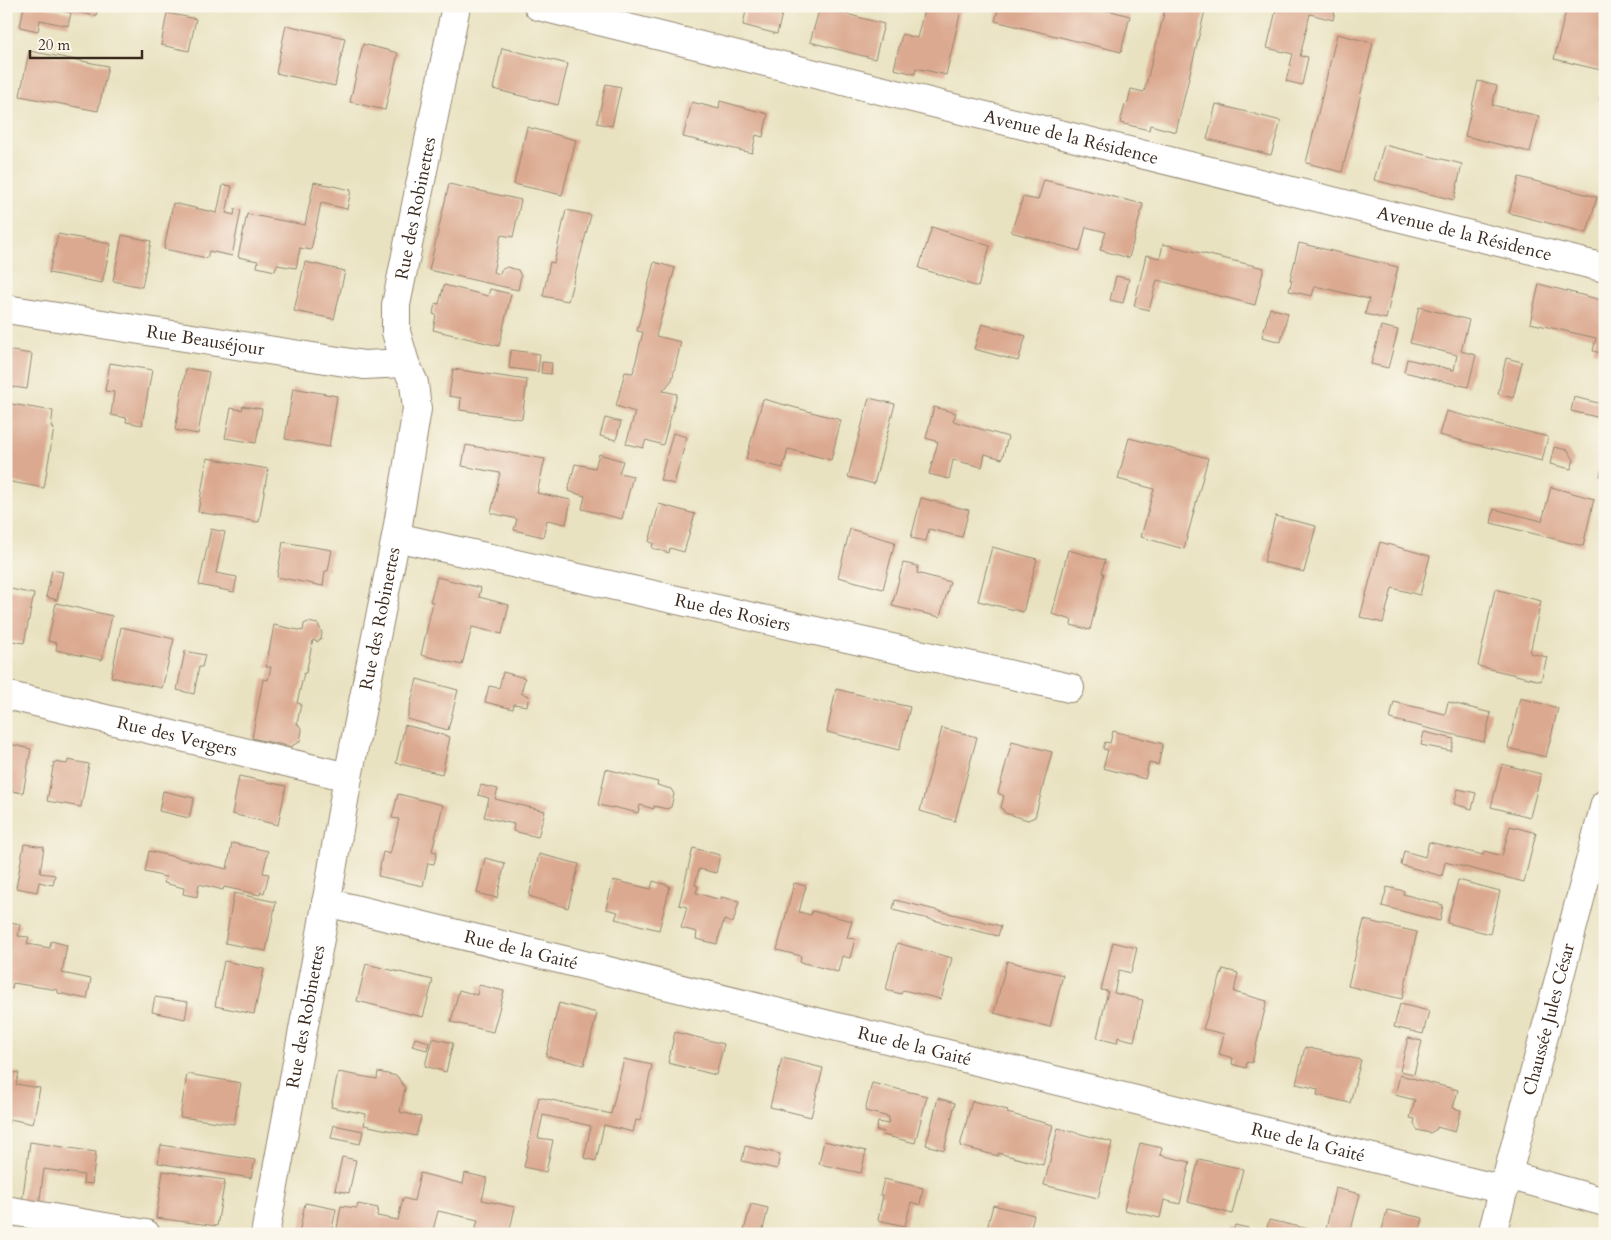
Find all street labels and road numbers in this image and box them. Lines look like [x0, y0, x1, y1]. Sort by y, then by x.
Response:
street label: Avenue de la Résidence [981, 103, 1161, 170]
street label: Rue des Robinettes [389, 135, 442, 282]
street label: Avenue de la Résidence [1374, 200, 1555, 267]
street label: Rue Beauséjour [145, 319, 267, 362]
street label: Rue des Robinettes [353, 545, 406, 692]
street label: Rue des Rosiers [672, 587, 793, 638]
street label: Rue des Vergers [114, 710, 240, 763]
street label: Rue de la Gaité [462, 924, 581, 976]
street label: Chaussée Jules César [1516, 940, 1581, 1098]
street label: Rue des Robinettes [280, 943, 331, 1090]
street label: Rue de la Gaité [855, 1020, 974, 1072]
street label: Rue de la Gaité [1249, 1116, 1367, 1168]

